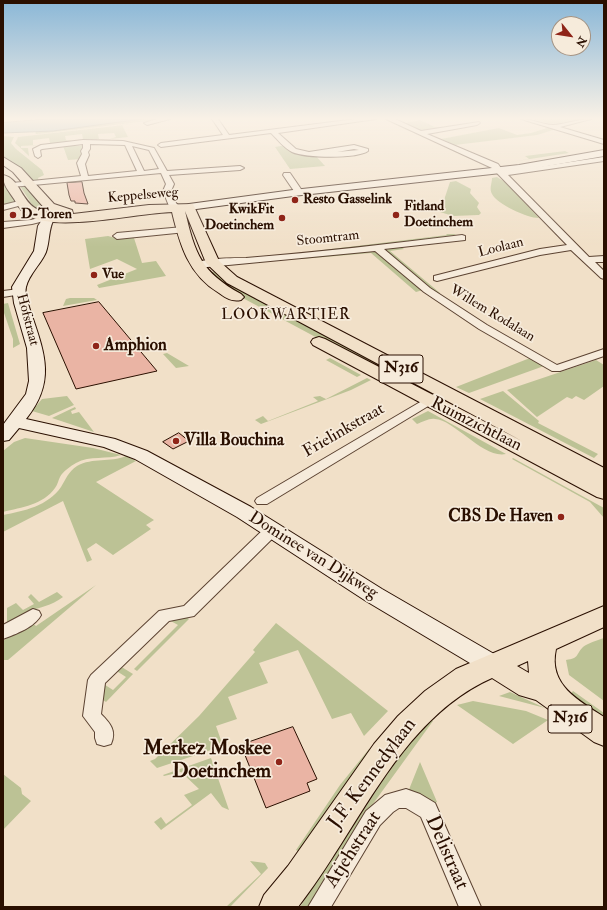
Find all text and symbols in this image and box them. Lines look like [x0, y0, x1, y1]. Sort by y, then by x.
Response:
north arrow [551, 16, 591, 56]
text: N [573, 34, 589, 49]
street label: Keppelseweg [107, 185, 179, 207]
place label: Resto Gasselink [303, 192, 392, 208]
marker: Resto Gasselink [290, 195, 300, 205]
place label: Fitland Doetinchem [404, 199, 473, 232]
place label: KwikFit Doetinchem [205, 202, 274, 234]
place label: D-Toren [21, 207, 72, 223]
marker: D-Toren [8, 210, 18, 220]
marker: Fitland Doetinchem [391, 210, 401, 220]
marker: KwikFit Doetinchem [277, 213, 287, 223]
street label: Stoomtram [296, 227, 360, 251]
street label: Loolaan [477, 234, 525, 262]
place label: Vue [102, 267, 124, 283]
marker: Vue [89, 270, 99, 280]
street label: Willem Rodalaan [446, 282, 538, 346]
street label: Hofstraat [12, 292, 42, 348]
district label: LOOKWARTIER [221, 307, 351, 325]
place label: Amphion [104, 336, 167, 356]
marker: Amphion [91, 341, 101, 351]
road number: N316 [379, 355, 423, 383]
street label: Ruimzichtlaan [427, 393, 525, 457]
street label: Frielinkstraat [300, 399, 388, 463]
place label: Villa Bouchina [184, 431, 284, 451]
marker: Villa Bouchina [171, 436, 181, 446]
place label: CBS De Haven [448, 507, 553, 527]
street label: Dominee van Dijkweg [244, 508, 382, 604]
marker: CBS De Haven [556, 512, 566, 522]
road number: N316 [548, 705, 592, 733]
street label: J.F. Kennedylaan [324, 714, 422, 834]
place label: Merkez Moskee Doetinchem [143, 738, 271, 785]
marker: Merkez Moskee Doetinchem [274, 757, 284, 767]
street label: Atjehstraat [320, 807, 388, 893]
street label: Delistraat [419, 812, 473, 894]

